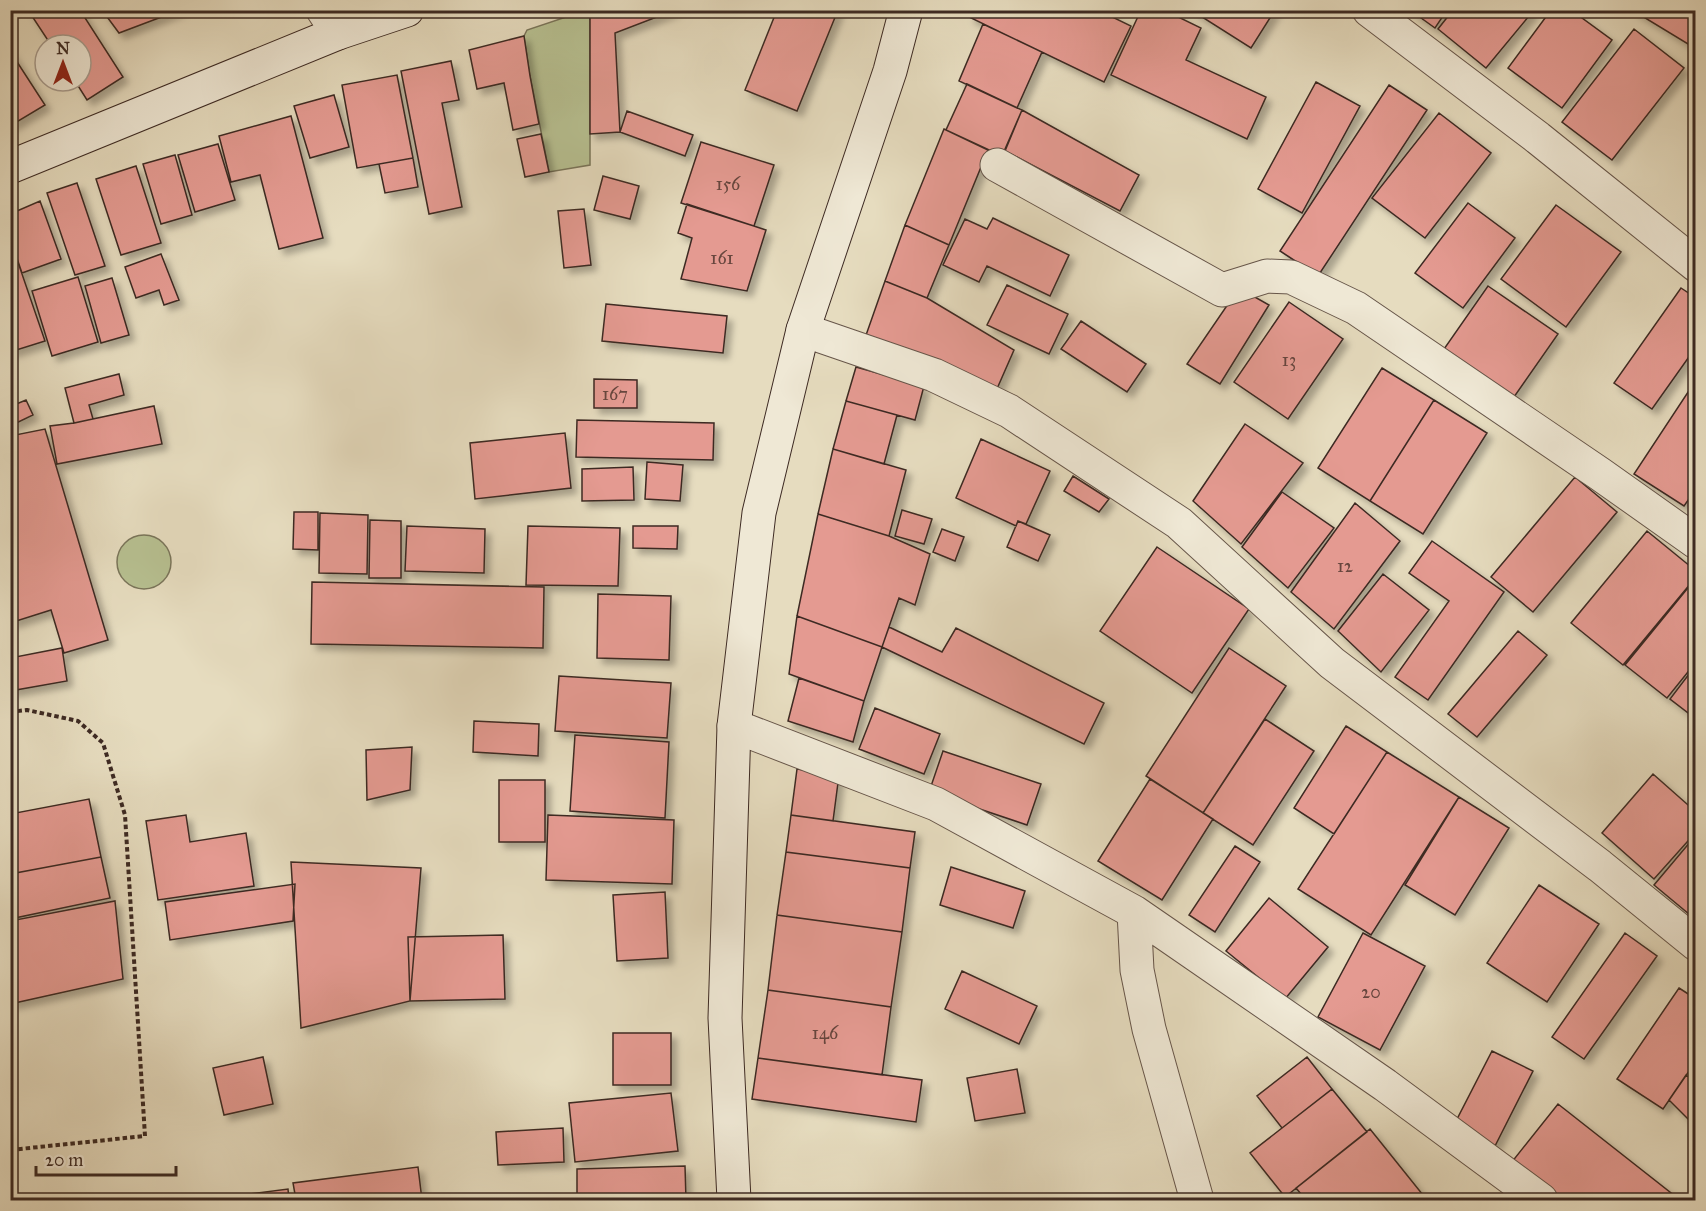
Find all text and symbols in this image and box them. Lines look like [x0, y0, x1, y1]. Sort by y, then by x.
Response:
north arrow [33, 33, 93, 93]
text: N [56, 39, 70, 58]
house number: 156 [716, 173, 741, 195]
house number: 161 [710, 247, 734, 269]
house number: 13 [1282, 349, 1296, 371]
house number: 167 [602, 383, 628, 405]
house number: 12 [1337, 555, 1353, 577]
house number: 20 [1361, 981, 1381, 1003]
house number: 146 [812, 1022, 839, 1044]
scale bar [36, 1139, 176, 1177]
text: 20 m [45, 1149, 83, 1171]

